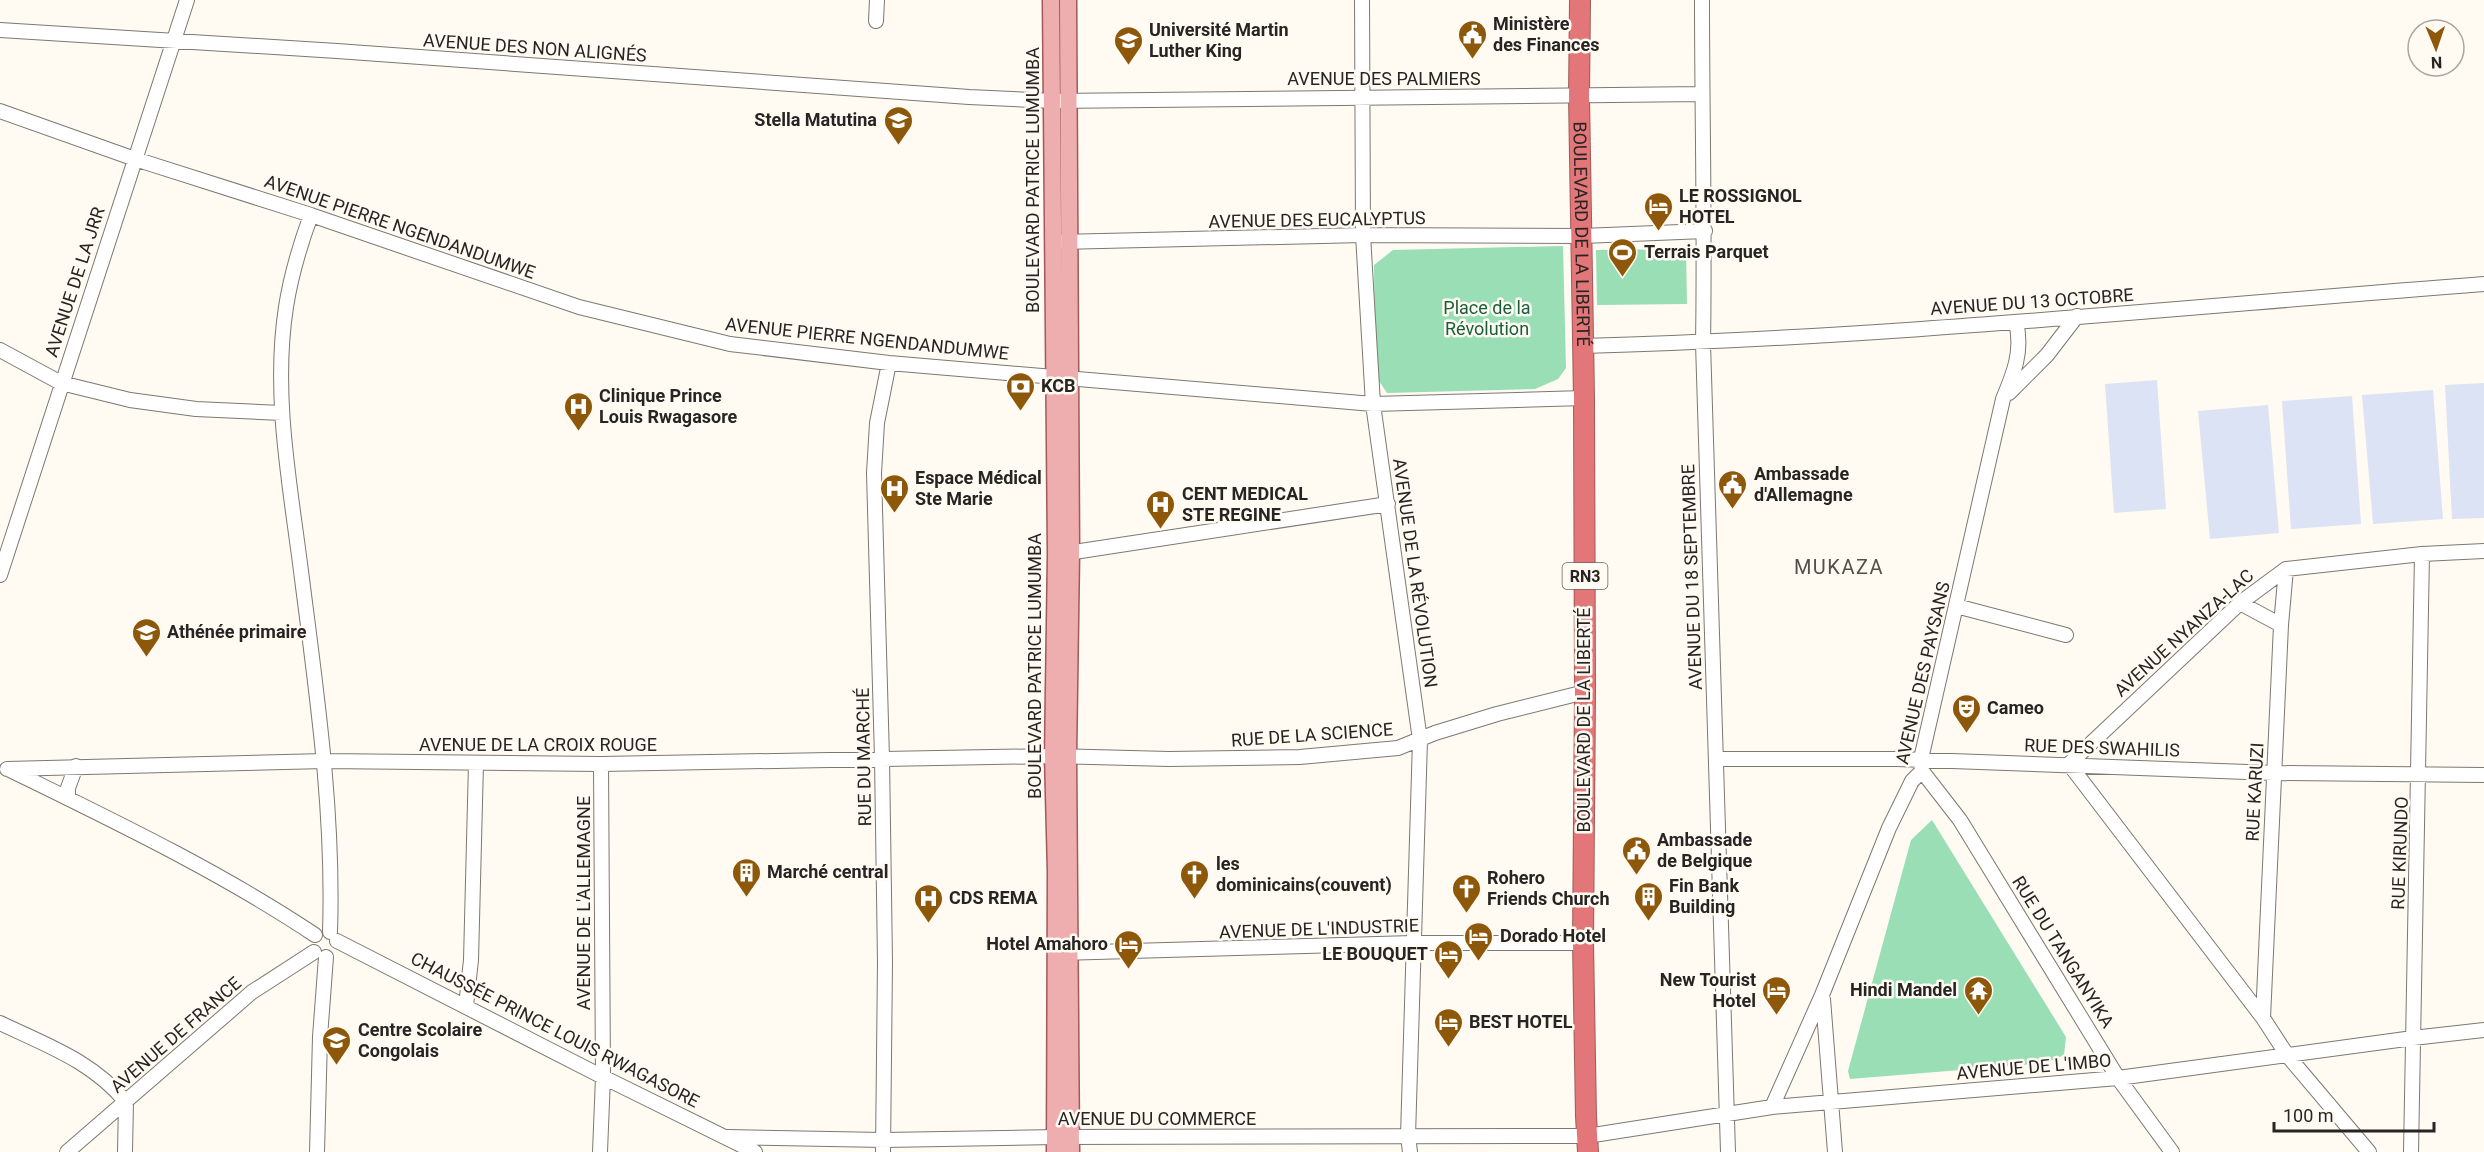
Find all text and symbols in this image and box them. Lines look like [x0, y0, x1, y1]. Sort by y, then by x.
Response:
place label: Ministère des Finances [1493, 13, 1599, 55]
public building icon: Ministère des Finances [1456, 18, 1488, 60]
north arrow [2406, 18, 2466, 78]
place label: Université Martin Luther King [1149, 19, 1289, 61]
school or university icon: Université Martin Luther King [1112, 24, 1144, 66]
street label: AVENUE DES NON ALIGNÉS [423, 29, 648, 66]
street label: BOULEVARD PATRICE LUMUMBA [1022, 47, 1043, 313]
text: N [2431, 53, 2442, 72]
street label: AVENUE DES PALMIERS [1287, 68, 1481, 89]
school or university icon: Stella Matutina [882, 104, 914, 146]
place label: Stella Matutina [754, 109, 877, 130]
street label: BOULEVARD DE LA LIBERTÉ [1569, 121, 1594, 347]
street label: AVENUE PIERRE NGENDANDUMWE [262, 170, 538, 283]
place label: LE ROSSIGNOL HOTEL [1679, 185, 1802, 227]
hotel icon: LE ROSSIGNOL HOTEL [1642, 190, 1674, 232]
street label: AVENUE DE LA JRR [40, 204, 109, 360]
street label: AVENUE DES EUCALYPTUS [1208, 207, 1426, 232]
sports icon: Terrais Parquet [1607, 236, 1639, 278]
place label: Terrais Parquet [1644, 241, 1769, 262]
street label: AVENUE DU 13 OCTOBRE [1930, 284, 2134, 319]
park label: Place de la Révolution [1443, 297, 1531, 339]
street label: AVENUE PIERRE NGENDANDUMWE [724, 313, 1010, 364]
bank icon: KCB [1004, 370, 1036, 412]
place label: KCB [1041, 375, 1075, 396]
place label: Clinique Prince Louis Rwagasore [599, 385, 738, 427]
hospital icon: Clinique Prince Louis Rwagasore [562, 390, 594, 432]
street label: AVENUE DE LA RÉVOLUTION [1389, 457, 1442, 689]
place label: Ambassade d'Allemagne [1754, 463, 1853, 505]
street label: AVENUE DU 18 SEPTEMBRE [1677, 464, 1706, 690]
place label: Espace Médical Ste Marie [915, 467, 1042, 509]
public building icon: Ambassade d'Allemagne [1717, 468, 1749, 510]
hospital icon: Espace Médical Ste Marie [878, 472, 910, 514]
place label: CENT MEDICAL STE REGINE [1182, 483, 1308, 525]
hospital icon: CENT MEDICAL STE REGINE [1145, 488, 1177, 530]
street label: BOULEVARD PATRICE LUMUMBA [1024, 533, 1045, 799]
district label: MUKAZA [1794, 555, 1884, 579]
road number: RN3 [1562, 563, 1608, 589]
street label: AVENUE NYANZA-LAC [2110, 565, 2258, 701]
street label: AVENUE DES PAYSANS [1891, 579, 1954, 766]
street label: BOULEVARD DE LA LIBERTÉ [1573, 607, 1594, 833]
school or university icon: Athénée primaire [130, 616, 162, 658]
place label: Athénée primaire [167, 621, 307, 642]
street label: RUE DU MARCHÉ [852, 687, 875, 827]
theatre icon: Cameo [1950, 692, 1982, 734]
place label: Cameo [1987, 697, 2044, 718]
street label: RUE DE LA SCIENCE [1230, 718, 1394, 751]
street label: AVENUE DE LA CROIX ROUGE [419, 734, 657, 755]
street label: RUE DES SWAHILIS [2024, 734, 2180, 761]
street label: RUE KARUZI [2241, 742, 2268, 842]
street label: AVENUE DE L'ALLEMAGNE [573, 796, 594, 1010]
street label: RUE KIRUNDO [2387, 796, 2412, 910]
place label: Ambassade de Belgique [1657, 829, 1753, 871]
public building icon: Ambassade de Belgique [1620, 834, 1652, 876]
place label: les dominicains(couvent) [1216, 853, 1392, 896]
building icon: Marché central [730, 856, 762, 898]
church icon: les dominicains(couvent) [1179, 858, 1211, 900]
place label: Marché central [767, 861, 888, 882]
place label: Rohero Friends Church [1487, 867, 1610, 909]
church icon: Rohero Friends Church [1450, 872, 1482, 914]
street label: RUE DU TANGANYIKA [2008, 872, 2119, 1032]
place label: Fin Bank Building [1669, 875, 1739, 917]
building icon: Fin Bank Building [1632, 880, 1664, 922]
hospital icon: CDS REMA [912, 882, 944, 924]
place label: CDS REMA [949, 887, 1039, 908]
street label: AVENUE DE L'INDUSTRIE [1219, 915, 1419, 942]
hotel icon: Dorado Hotel [1463, 920, 1495, 962]
place label: Dorado Hotel [1500, 925, 1606, 946]
hotel icon: Hotel Amahoro [1113, 928, 1145, 970]
place label: Hotel Amahoro [986, 933, 1108, 954]
hotel icon: LE BOUQUET [1433, 938, 1465, 980]
place label: LE BOUQUET [1322, 943, 1428, 964]
street label: CHAUSSÉE PRINCE LOUIS RWAGASORE [408, 947, 703, 1112]
place label: New Tourist Hotel [1660, 969, 1756, 1011]
street label: AVENUE DE FRANCE [106, 972, 245, 1097]
hotel icon: New Tourist Hotel [1761, 974, 1793, 1016]
temple icon: Hindi Mandel [1962, 974, 1994, 1016]
place label: Hindi Mandel [1850, 979, 1957, 1000]
hotel icon: BEST HOTEL [1432, 1006, 1464, 1048]
place label: BEST HOTEL [1469, 1011, 1573, 1032]
place label: Centre Scolaire Congolais [358, 1019, 483, 1061]
school or university icon: Centre Scolaire Congolais [321, 1024, 353, 1066]
street label: AVENUE DE L'IMBO [1956, 1049, 2112, 1084]
scale bar [2274, 1095, 2434, 1133]
text: 100 m [2283, 1105, 2334, 1126]
street label: AVENUE DU COMMERCE [1058, 1108, 1256, 1129]

